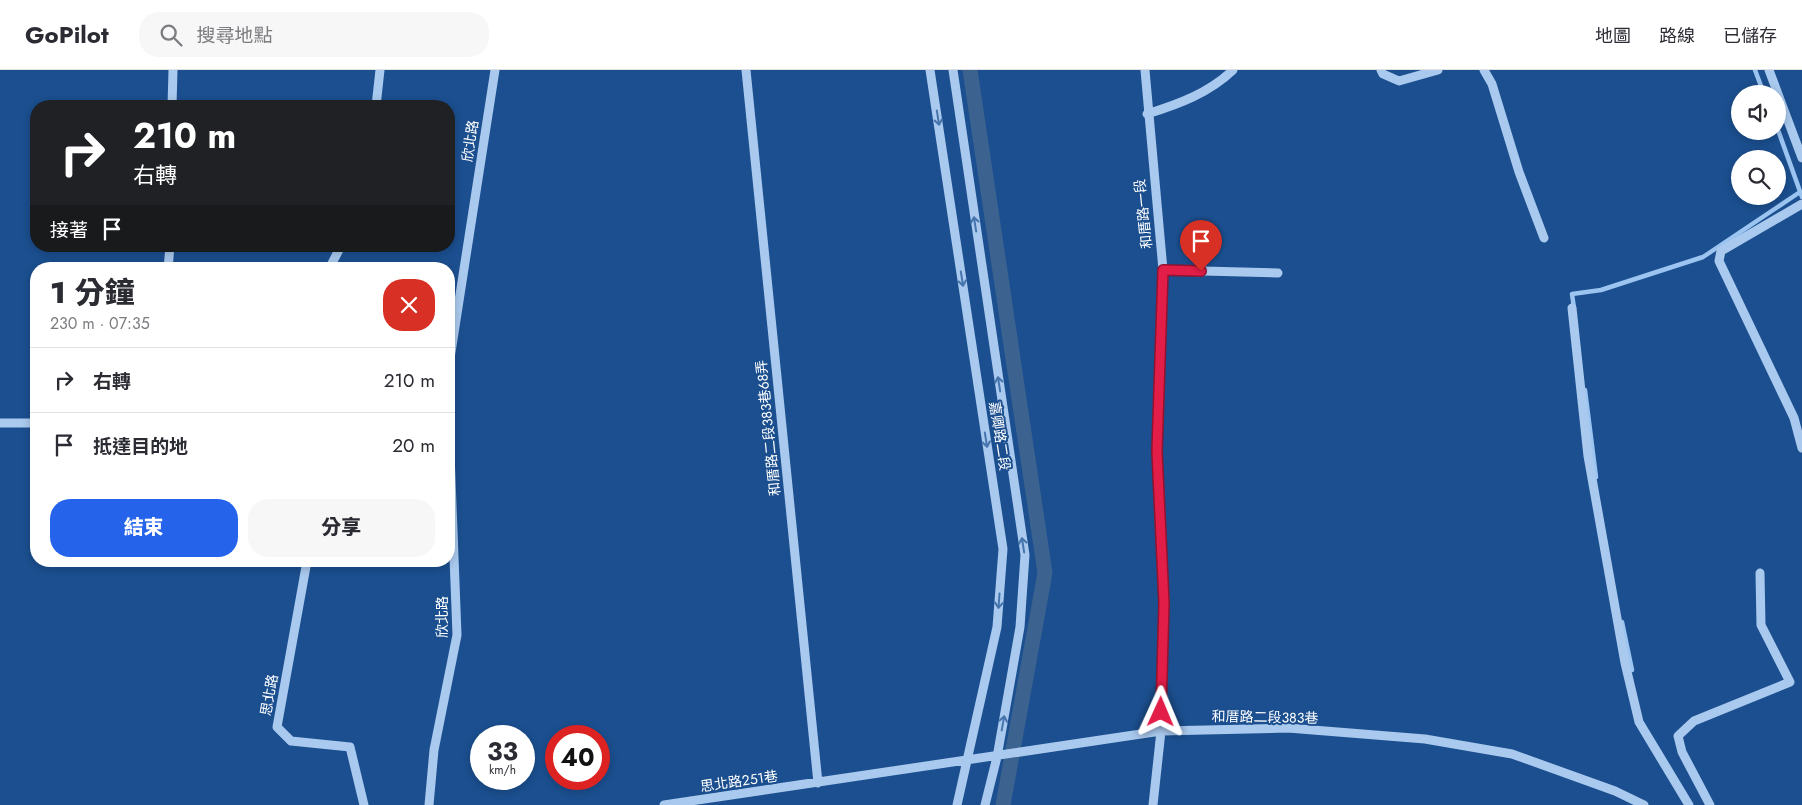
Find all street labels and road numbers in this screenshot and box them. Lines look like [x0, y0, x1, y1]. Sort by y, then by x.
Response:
street label: 欣北路 [457, 119, 483, 163]
street label: 和厝路一段 [1129, 178, 1157, 250]
street label: 和厝路二段383巷68弄 [751, 359, 785, 497]
street label: 嘉卿路二段 [985, 400, 1015, 472]
street label: 欣北路 [432, 596, 452, 638]
street label: 思北路 [256, 673, 282, 717]
street label: 和厝路二段383巷 [1211, 706, 1319, 728]
street label: 思北路251巷 [699, 766, 779, 796]

